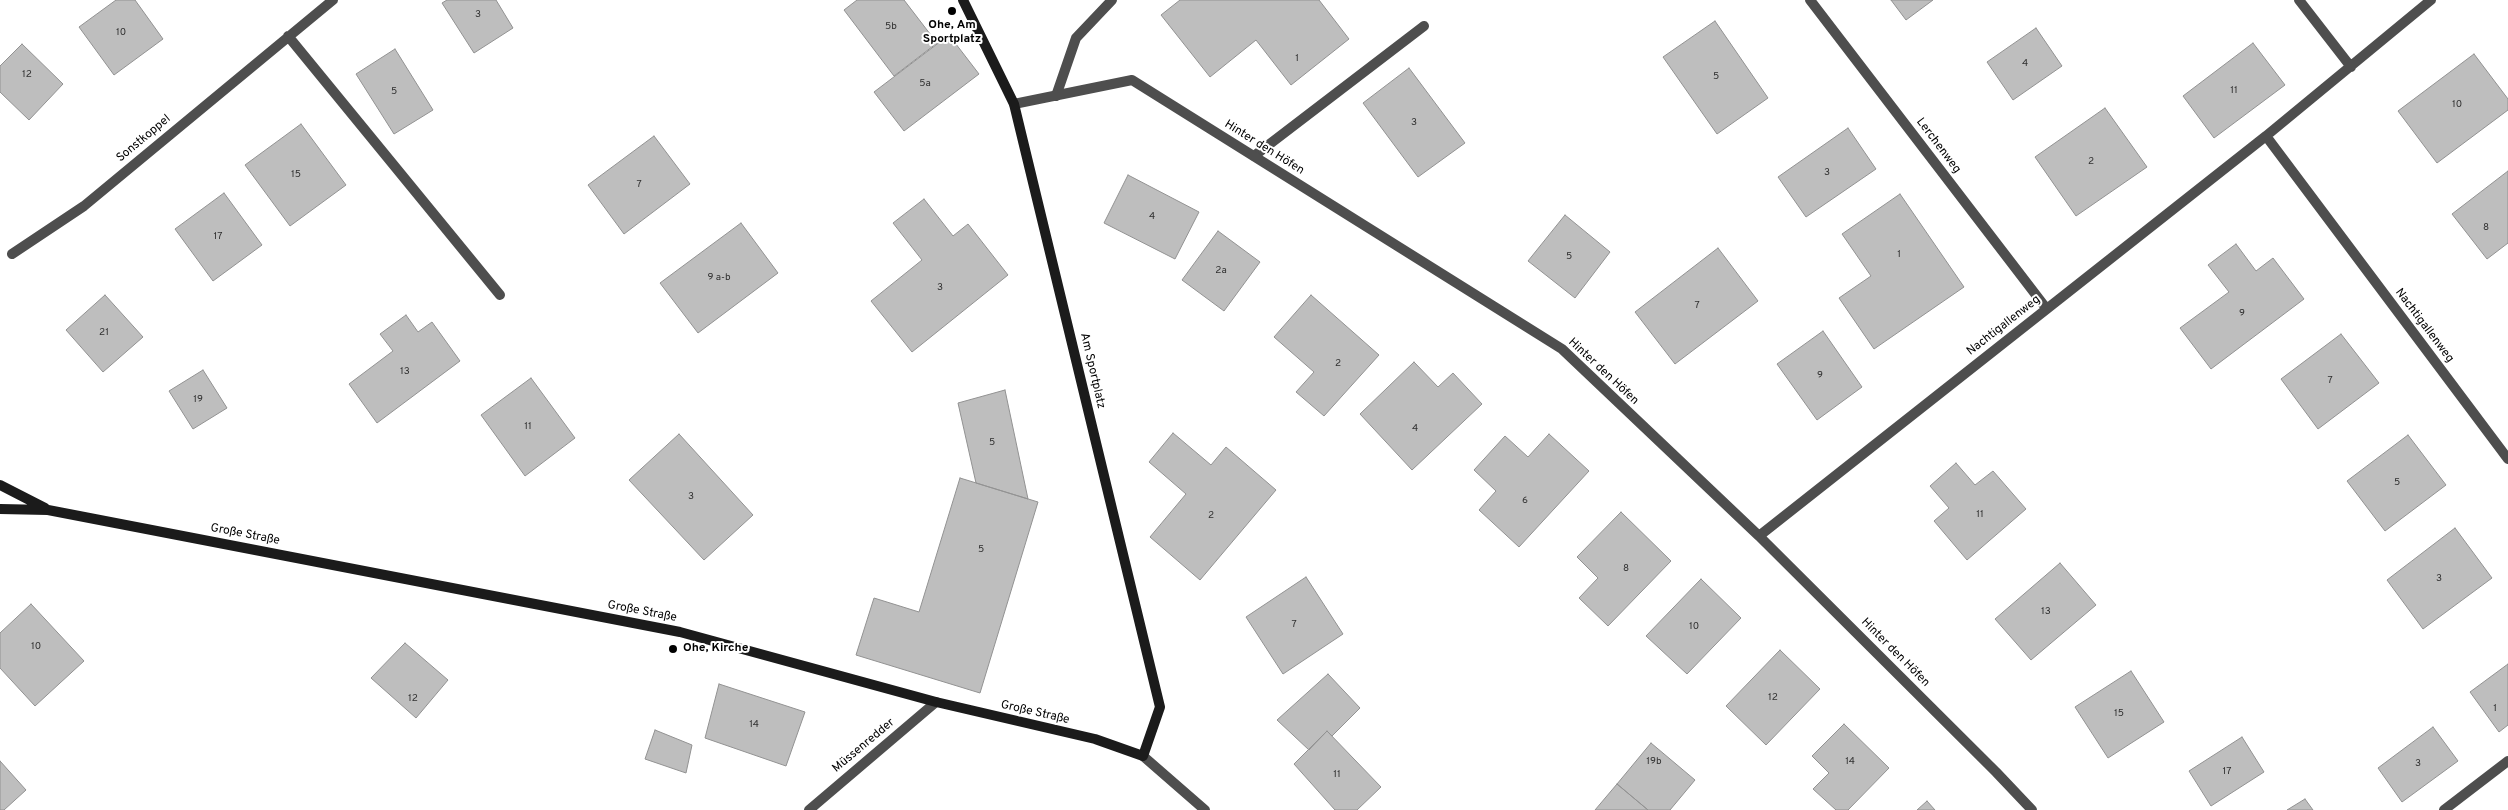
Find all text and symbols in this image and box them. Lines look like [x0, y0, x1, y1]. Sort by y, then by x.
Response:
marker: Ohe, Am Sportplatz [946, 5, 958, 17]
house number: 3 [475, 9, 481, 21]
place label: Ohe, Am Sportplatz [923, 19, 981, 47]
house number: 5b [885, 21, 897, 33]
house number: 10 [116, 27, 126, 39]
house number: 1 [1295, 53, 1299, 65]
house number: 4 [2022, 58, 2028, 70]
house number: 12 [22, 69, 32, 81]
house number: 5 [1713, 71, 1719, 83]
house number: 5a [919, 78, 931, 90]
house number: 11 [2230, 85, 2238, 97]
house number: 5 [391, 86, 397, 98]
house number: 10 [2452, 99, 2462, 111]
street label: Sonstkoppel [114, 112, 174, 166]
street label: Lerchenweg [1912, 115, 1964, 177]
house number: 3 [1411, 117, 1417, 129]
street label: Hinter den Höfen [1221, 118, 1307, 178]
house number: 2 [2088, 156, 2094, 168]
house number: 3 [1824, 167, 1830, 179]
house number: 15 [291, 169, 301, 181]
house number: 7 [636, 179, 642, 191]
house number: 4 [1149, 211, 1155, 223]
house number: 8 [2483, 222, 2489, 234]
house number: 17 [214, 231, 222, 243]
house number: 1 [1897, 249, 1901, 261]
house number: 5 [1566, 251, 1572, 263]
house number: 2a [1215, 265, 1227, 277]
house number: 9 a-b [707, 272, 731, 284]
house number: 3 [937, 282, 943, 294]
street label: Nachtigallenweg [2391, 286, 2457, 366]
street label: Nachtigallenweg [1964, 293, 2044, 359]
house number: 7 [1694, 300, 1700, 312]
house number: 9 [2239, 308, 2245, 320]
house number: 21 [99, 327, 109, 339]
street label: Am Sportplatz [1076, 332, 1108, 410]
street label: Hinter den Höfen [1565, 336, 1641, 408]
house number: 2 [1335, 358, 1341, 370]
house number: 13 [400, 366, 410, 378]
house number: 9 [1817, 370, 1823, 382]
house number: 7 [2327, 375, 2333, 387]
house number: 19 [193, 394, 203, 406]
house number: 11 [524, 421, 532, 433]
house number: 4 [1412, 423, 1418, 435]
house number: 5 [989, 437, 995, 449]
house number: 5 [2394, 477, 2400, 489]
house number: 3 [688, 491, 694, 503]
house number: 6 [1522, 495, 1528, 507]
house number: 11 [1976, 509, 1984, 521]
house number: 2 [1208, 510, 1214, 522]
street label: Große Straße [209, 521, 281, 549]
house number: 5 [978, 544, 984, 556]
house number: 8 [1623, 563, 1629, 575]
house number: 3 [2436, 573, 2442, 585]
street label: Große Straße [606, 598, 678, 626]
house number: 13 [2041, 606, 2051, 618]
street label: Hinter den Höfen [1858, 616, 1932, 690]
house number: 7 [1291, 619, 1297, 631]
house number: 10 [1689, 621, 1699, 633]
house number: 10 [31, 641, 41, 653]
place label: Ohe, Kirche [683, 642, 748, 656]
marker: Ohe, Kirche [667, 643, 679, 655]
house number: 12 [1768, 692, 1778, 704]
house number: 12 [408, 693, 418, 705]
street label: Große Straße [999, 698, 1071, 728]
house number: 1 [2493, 703, 2497, 715]
house number: 15 [2114, 708, 2124, 720]
street label: Müssenredder [830, 716, 898, 776]
house number: 14 [749, 719, 759, 731]
house number: 19b [1646, 756, 1662, 768]
house number: 14 [1845, 756, 1855, 768]
house number: 3 [2415, 758, 2421, 770]
house number: 17 [2223, 766, 2231, 778]
house number: 11 [1333, 769, 1341, 781]

